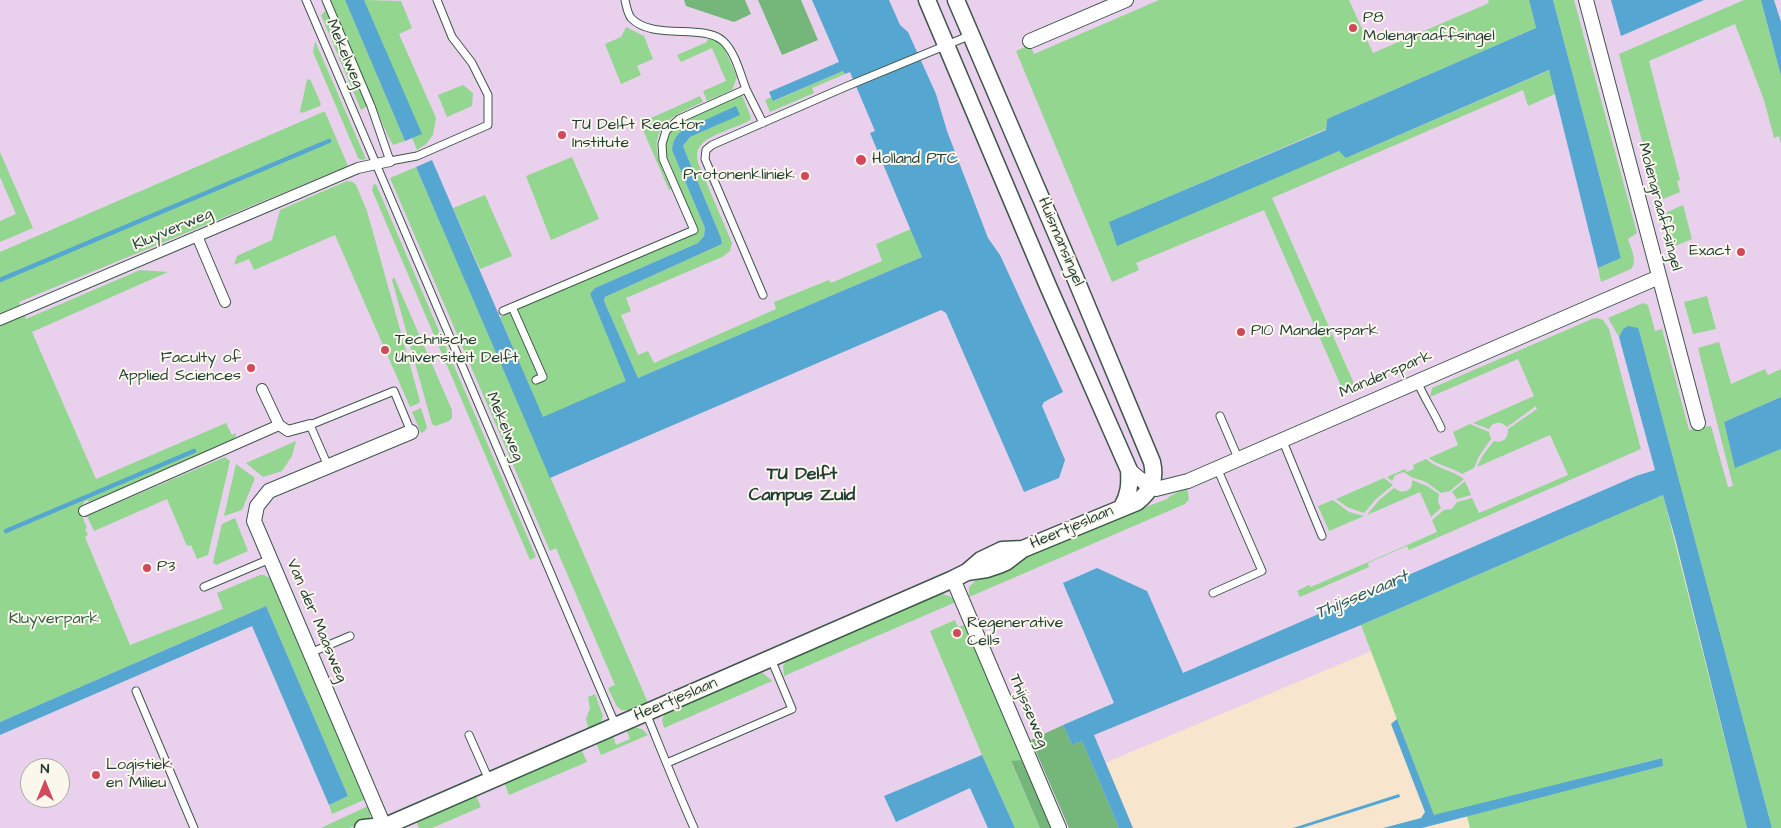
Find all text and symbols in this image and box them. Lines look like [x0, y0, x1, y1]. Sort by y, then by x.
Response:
place label: P8 Molengraaffsingel [1363, 9, 1495, 47]
street label: Mekelweg [321, 17, 367, 91]
marker: P8 Molengraaffsingel [1347, 22, 1359, 34]
place label: TU Delft Reactor Institute [572, 116, 704, 154]
marker: TU Delft Reactor Institute [556, 129, 568, 141]
street label: Molengraaffsingel [1633, 141, 1685, 273]
place label: Holland PTC [872, 150, 958, 170]
marker: Holland PTC [854, 153, 868, 167]
place label: Protonenkliniek [683, 166, 795, 186]
marker: Protonenkliniek [799, 170, 811, 182]
street label: Huismansingel [1033, 195, 1087, 289]
street label: Kluyverweg [130, 205, 216, 255]
place label: Exact [1689, 242, 1731, 262]
marker: Exact [1735, 246, 1747, 258]
place label: P10 Manderspark [1251, 322, 1379, 342]
marker: P10 Manderspark [1235, 326, 1247, 338]
place label: Technische Universiteit Delft [395, 331, 519, 369]
marker: Technische Universiteit Delft [379, 344, 391, 356]
street label: Manderspark [1337, 347, 1435, 403]
place label: Faculty of Applied Sciences [118, 349, 241, 387]
marker: Faculty of Applied Sciences [245, 362, 257, 374]
street label: Mekelweg [481, 390, 527, 464]
district label: TU Delft Campus Zuid [749, 464, 855, 506]
street label: Heertjeslaan [1027, 502, 1117, 554]
street label: Van der Maasweg [281, 556, 351, 686]
place label: P3 [157, 558, 175, 578]
marker: P3 [141, 562, 153, 574]
water label: Thijssevaart [1312, 567, 1412, 625]
park label: Kluyverpark [9, 610, 99, 630]
place label: Regenerative Cells [967, 614, 1063, 652]
marker: Regenerative Cells [951, 627, 963, 639]
street label: Thijsseweg [1004, 671, 1052, 751]
street label: Heertjeslaan [631, 674, 721, 726]
place label: Logistiek en Milieu [106, 756, 172, 794]
north arrow [20, 758, 70, 808]
text: N [41, 759, 49, 779]
marker: Logistiek en Milieu [90, 769, 102, 781]

